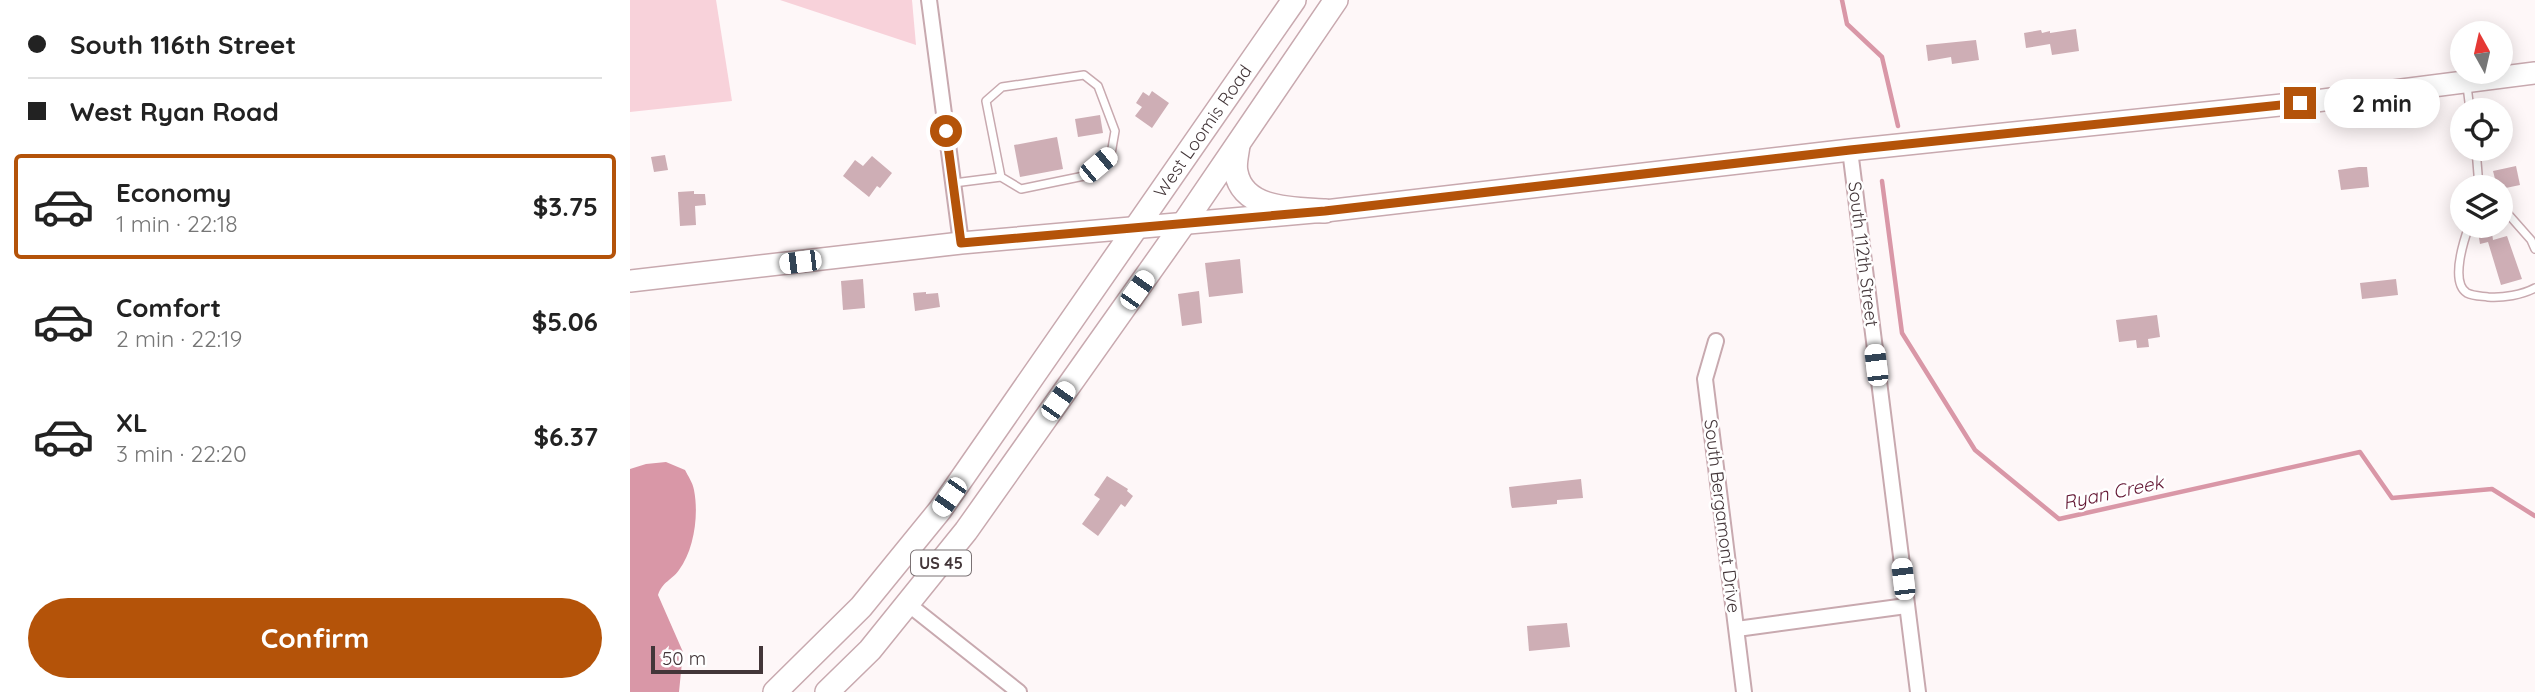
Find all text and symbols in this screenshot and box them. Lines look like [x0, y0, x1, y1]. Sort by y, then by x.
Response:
north arrow [2450, 21, 2513, 84]
map controls [2450, 21, 2513, 238]
text: South 116th Street [70, 28, 296, 61]
street label: West Loomis Road [1148, 60, 1257, 202]
callout: 2 min [2324, 78, 2440, 128]
route end [2284, 87, 2316, 119]
text: 2 min [2352, 89, 2412, 118]
text: West Ryan Road [70, 95, 279, 128]
button: locate [2450, 98, 2513, 161]
route start [930, 115, 962, 147]
car [1076, 143, 1121, 187]
icon: car [32, 175, 95, 238]
button: layers [2450, 175, 2513, 238]
text: Economy [116, 176, 231, 209]
street label: South 112th Street [1843, 180, 1884, 328]
text: $3.75 [533, 190, 598, 223]
text: 1 min · 22:18 [116, 209, 238, 238]
car [778, 249, 823, 275]
car [1117, 267, 1158, 313]
icon: car [32, 290, 95, 353]
text: Comfort [116, 291, 221, 324]
text: $5.06 [532, 305, 598, 338]
text: 2 min · 22:19 [116, 324, 242, 353]
car [1864, 343, 1889, 387]
car [1038, 378, 1079, 424]
icon: car [32, 405, 95, 468]
text: XL [116, 406, 148, 439]
street label: South Bergamont Drive [1699, 418, 1746, 614]
text: $6.37 [533, 420, 598, 453]
text: 3 min · 22:20 [116, 439, 247, 468]
water label: Ryan Creek [2061, 469, 2167, 514]
car [929, 474, 970, 520]
road number: US 45 [911, 550, 971, 576]
car [1891, 557, 1916, 601]
button: Confirm [28, 598, 602, 678]
scale bar [651, 643, 763, 675]
text: 50 m [662, 646, 706, 670]

